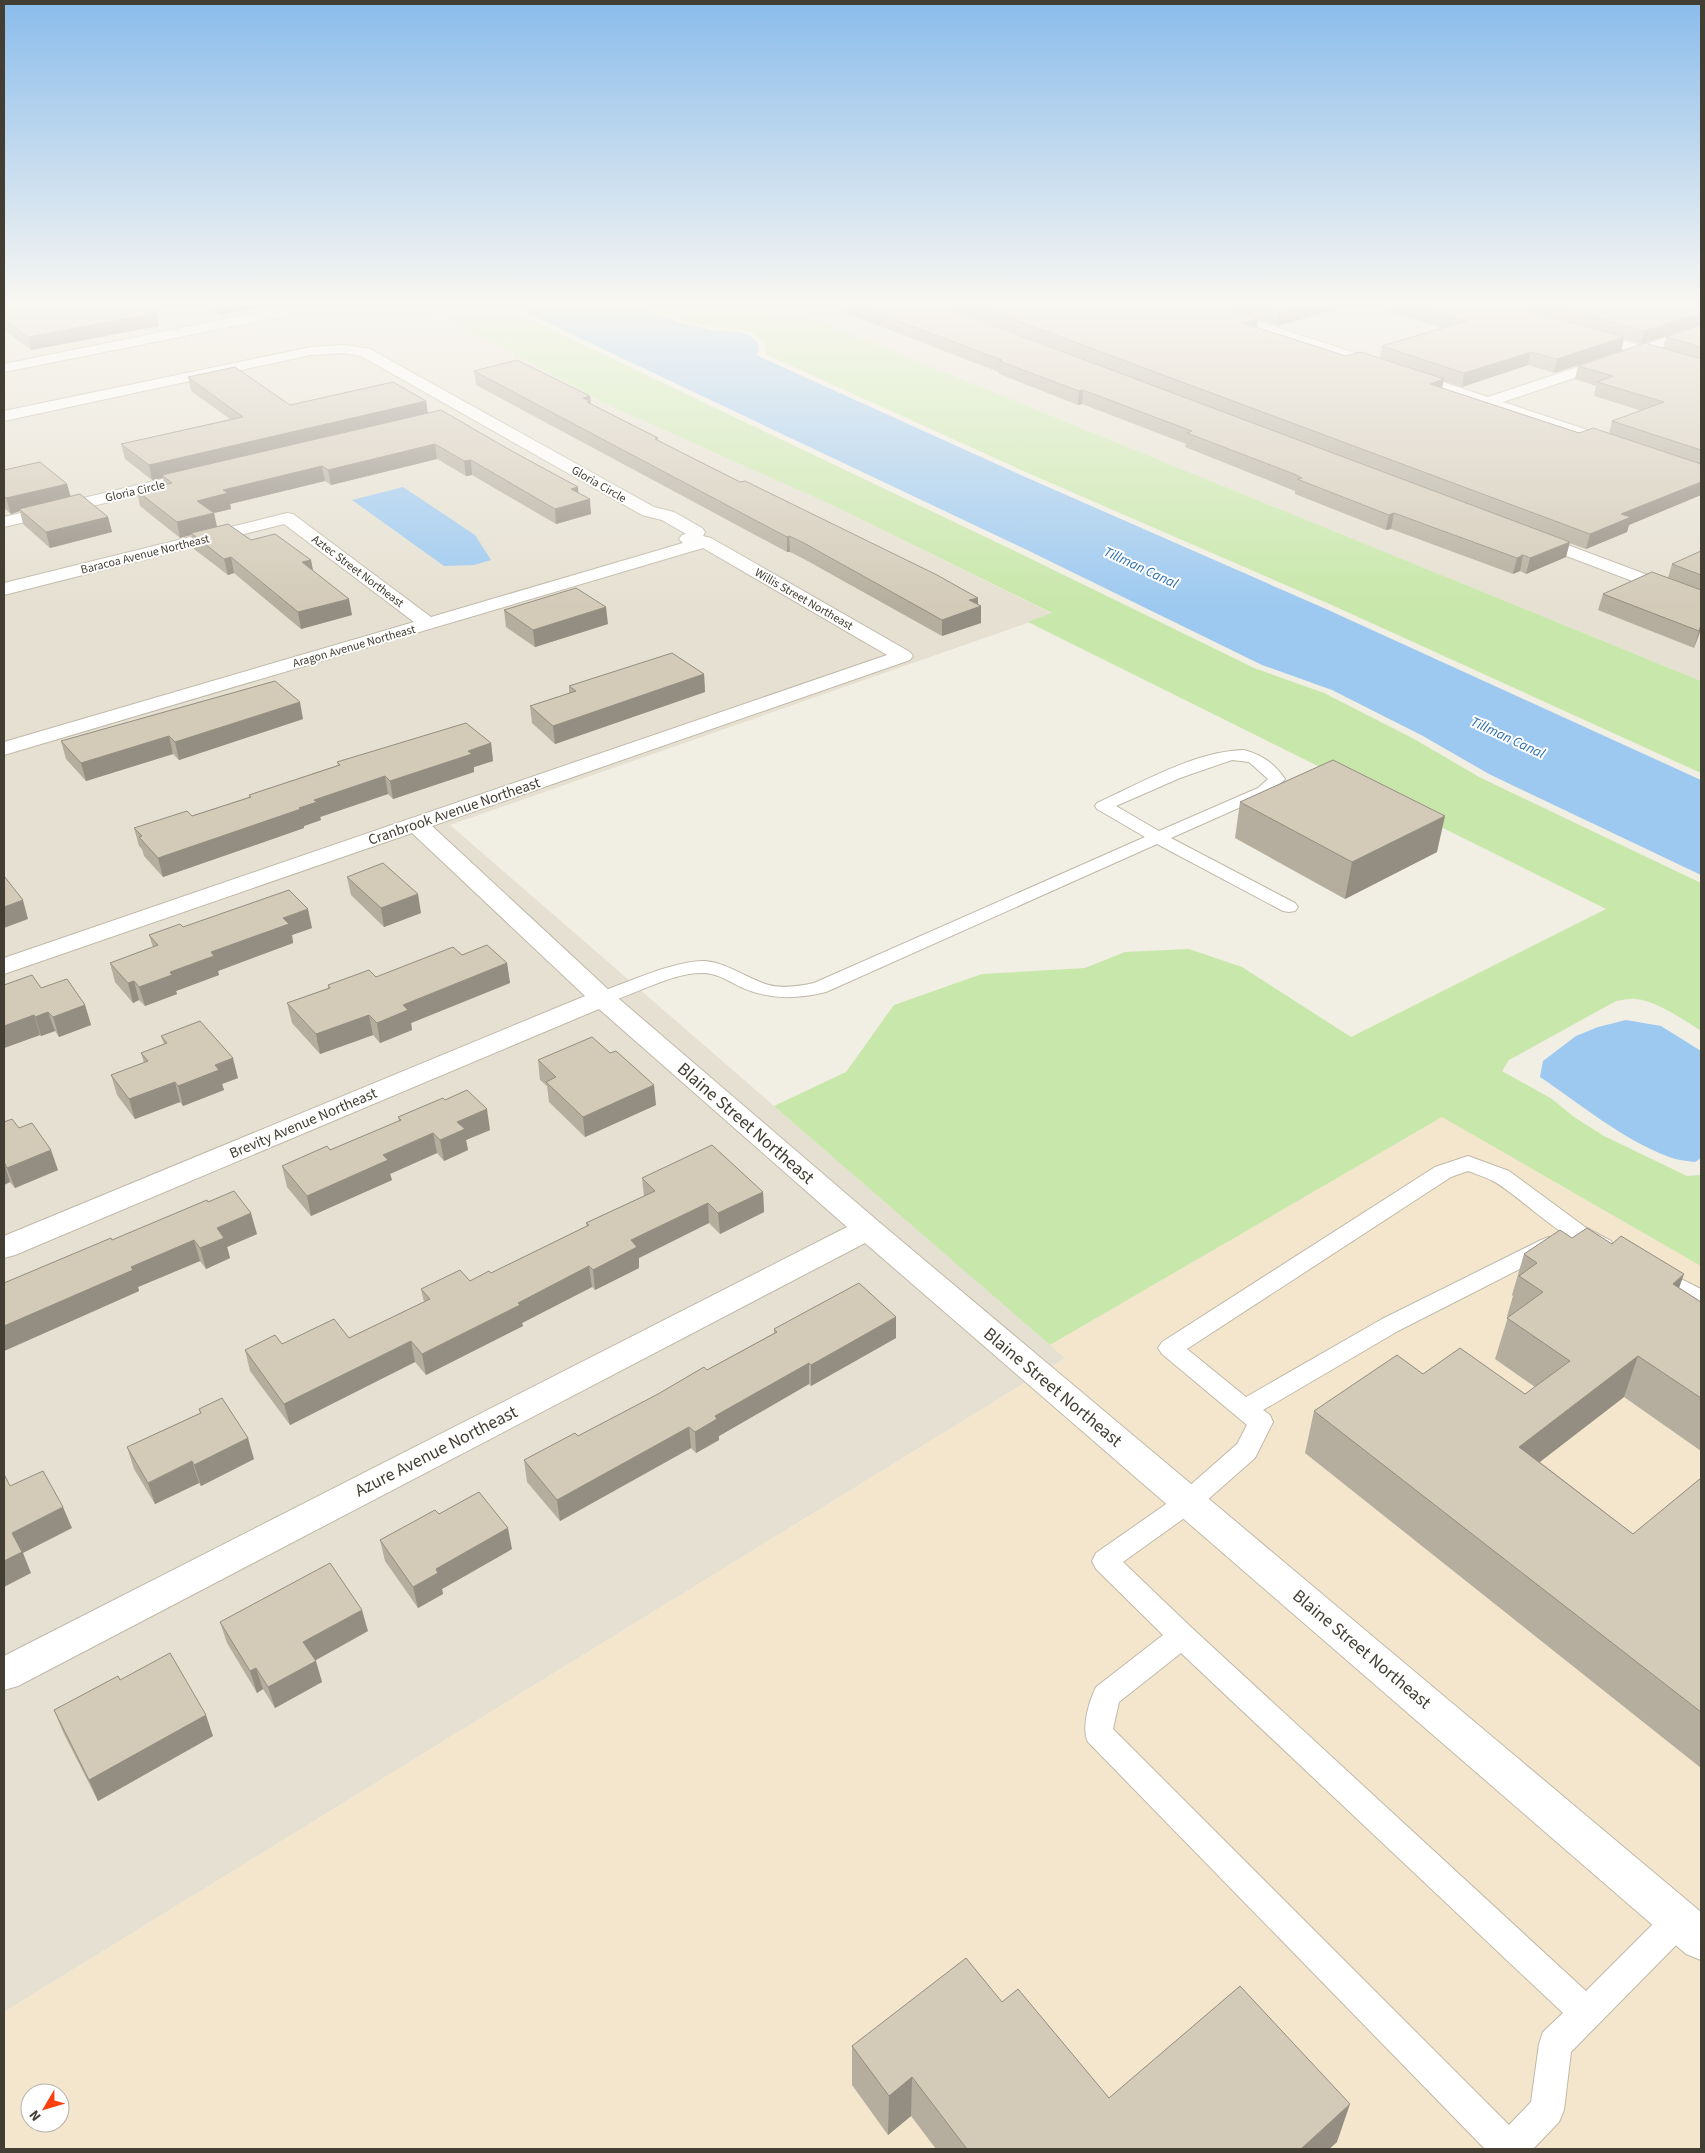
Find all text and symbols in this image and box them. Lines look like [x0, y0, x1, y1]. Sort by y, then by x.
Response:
street label: Gloria Circle [568, 462, 629, 507]
street label: Gloria Circle [104, 476, 167, 507]
street label: Baracoa Avenue Northeast [79, 530, 211, 579]
street label: Aztec Street Northeast [308, 531, 407, 612]
water label: Tillman Canal [1100, 542, 1181, 594]
street label: Willis Street Northeast [751, 564, 856, 635]
street label: Aragon Avenue Northeast [291, 621, 417, 672]
water label: Tillman Canal [1467, 712, 1548, 764]
street label: Cranbrook Avenue Northeast [365, 772, 543, 851]
street label: Blaine Street Northeast [672, 1057, 820, 1190]
street label: Brevity Avenue Northeast [226, 1083, 380, 1164]
street label: Blaine Street Northeast [978, 1322, 1127, 1453]
street label: Azure Avenue Northeast [351, 1400, 522, 1503]
street label: Blaine Street Northeast [1287, 1584, 1436, 1715]
north arrow [20, 2083, 70, 2133]
text: N [25, 2106, 46, 2125]

